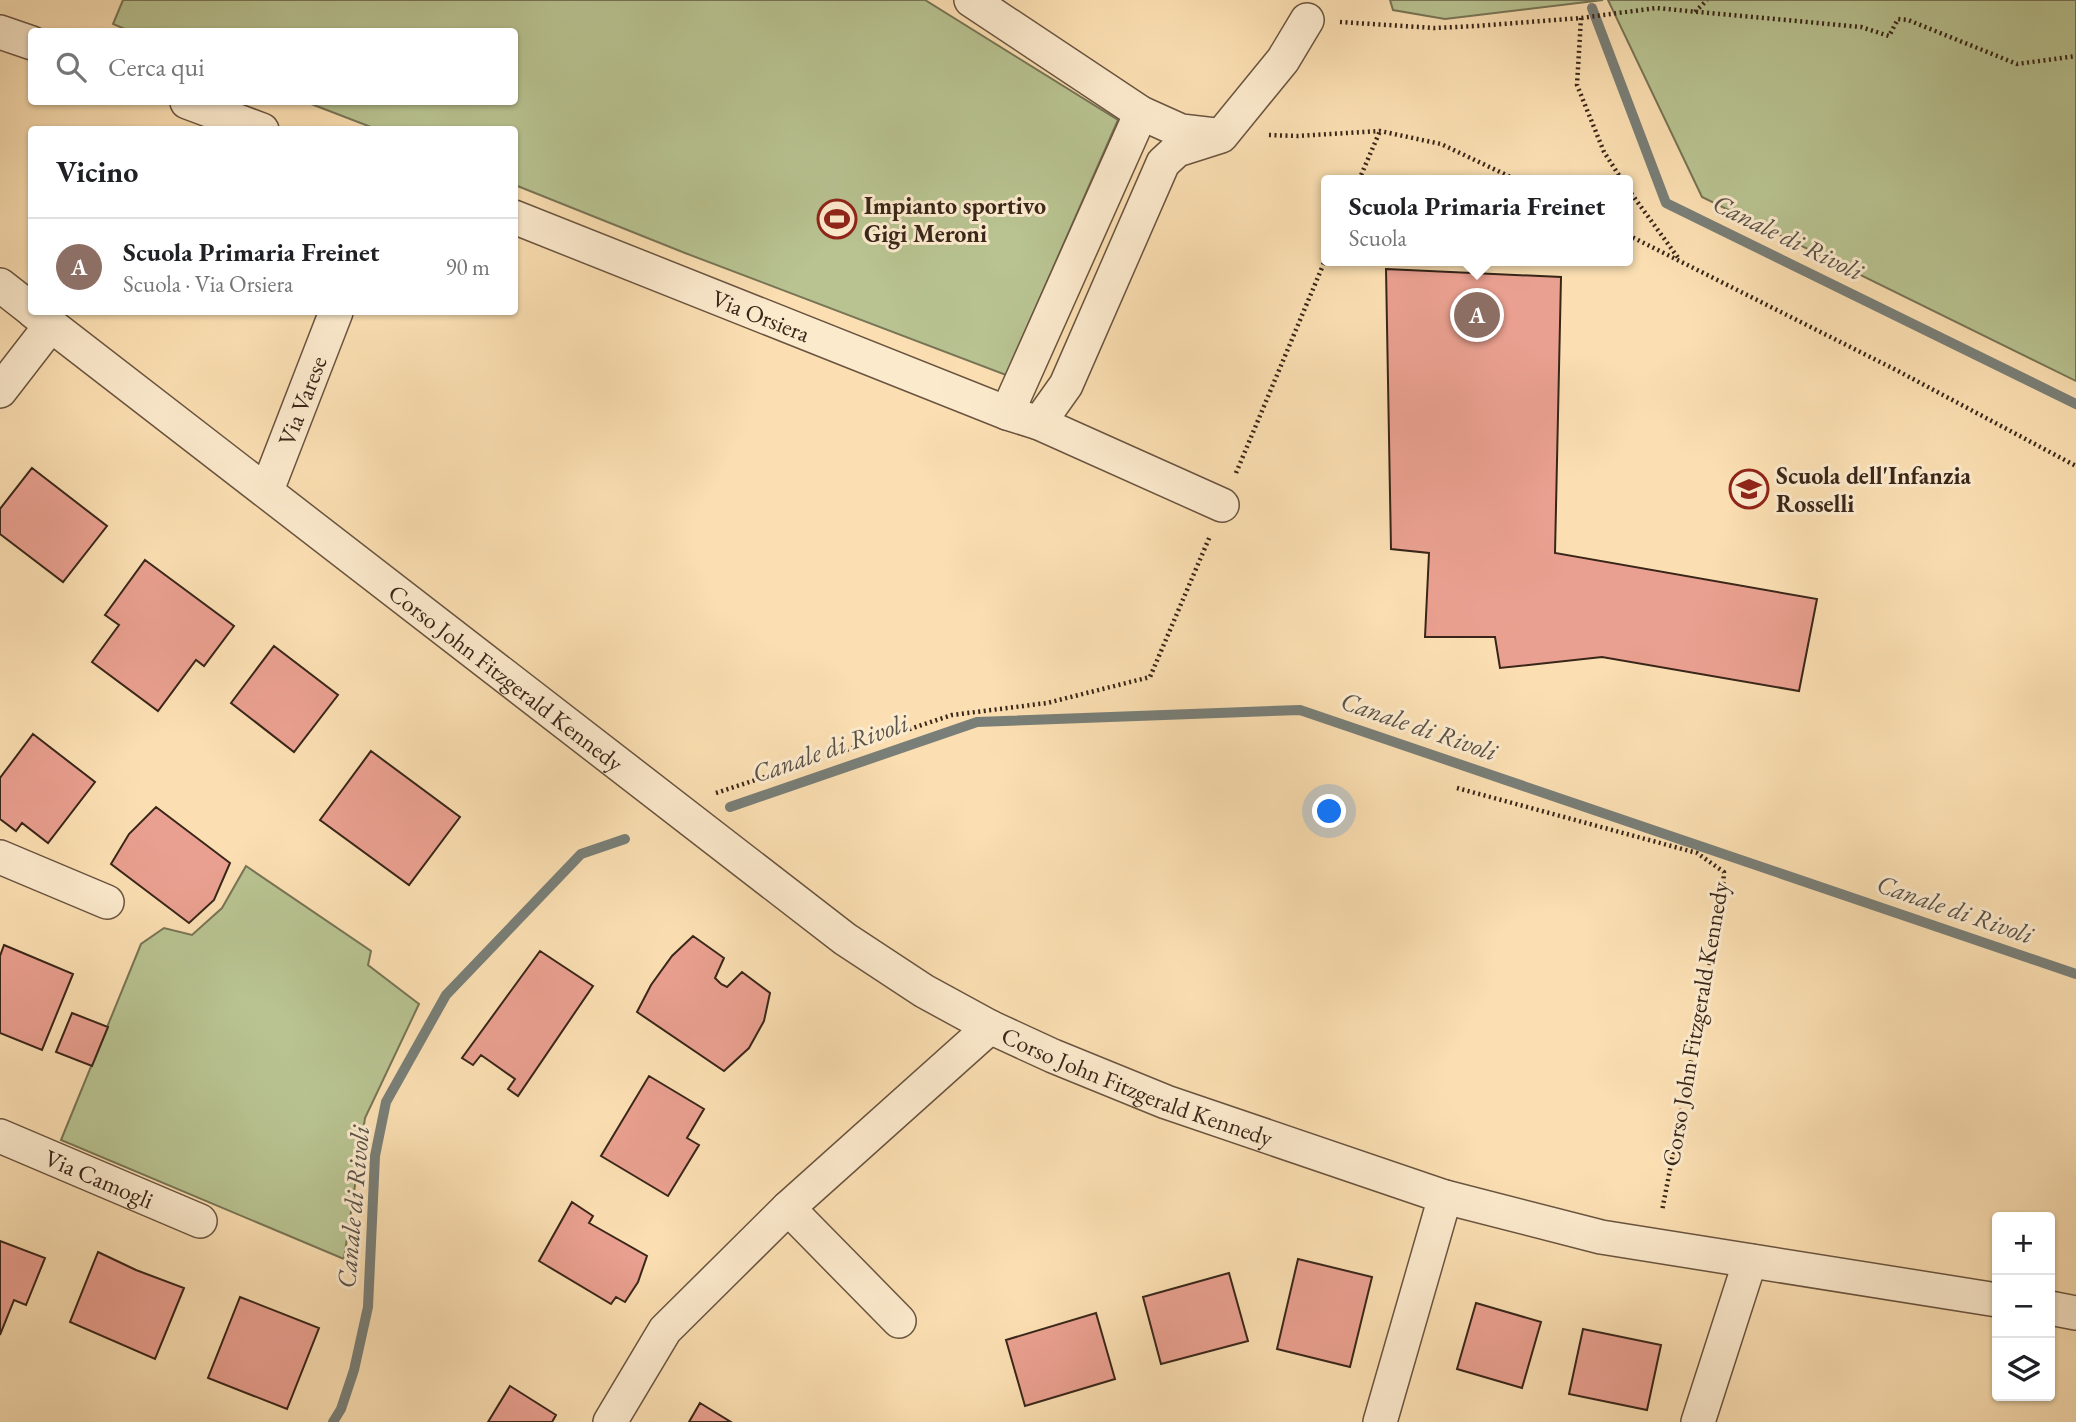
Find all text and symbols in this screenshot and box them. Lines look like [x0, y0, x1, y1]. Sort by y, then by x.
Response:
search box [28, 28, 518, 105]
icon: search [52, 48, 90, 86]
text: Cerca qui [108, 50, 205, 84]
text: Vicino [56, 152, 138, 191]
popup [1321, 175, 1633, 266]
water label: Canale di Rivoli [1707, 186, 1870, 289]
text: Scuola Primaria Freinet [1349, 189, 1605, 223]
place label: Impianto sportivo Gigi Meroni [864, 190, 1046, 250]
sports icon: Impianto sportivo Gigi Meroni [816, 198, 858, 240]
text: Scuola [1349, 223, 1407, 253]
text: Scuola Primaria Freinet [123, 235, 380, 269]
text: A [71, 252, 87, 282]
text: 90 m [445, 252, 490, 282]
text: Scuola · Via Orsiera [123, 269, 293, 299]
street label: Via Orsiera [708, 282, 815, 349]
pin: A [1454, 289, 1500, 341]
street label: Via Varese [270, 351, 333, 450]
place label: Scuola dell'Infanzia Rosselli [1776, 460, 1971, 519]
school or university icon: Scuola dell'Infanzia Rosselli [1728, 468, 1770, 510]
street label: Corso John Fitzgerald Kennedy [383, 577, 630, 778]
water label: Canale di Rivoli [1336, 683, 1503, 769]
water label: Canale di Rivoli [747, 705, 914, 791]
your location [1312, 794, 1346, 828]
water label: Canale di Rivoli [1872, 866, 2039, 952]
street label: Corso John Fitzgerald Kennedy [1655, 879, 1735, 1169]
street label: Corso John Fitzgerald Kennedy [997, 1019, 1278, 1153]
water label: Canale di Rivoli [329, 1123, 377, 1290]
street label: Via Camogli [40, 1141, 159, 1215]
map controls [1992, 1212, 2055, 1401]
button: + [1992, 1212, 2055, 1275]
button: − [1992, 1275, 2055, 1338]
button: layers [1992, 1338, 2055, 1401]

